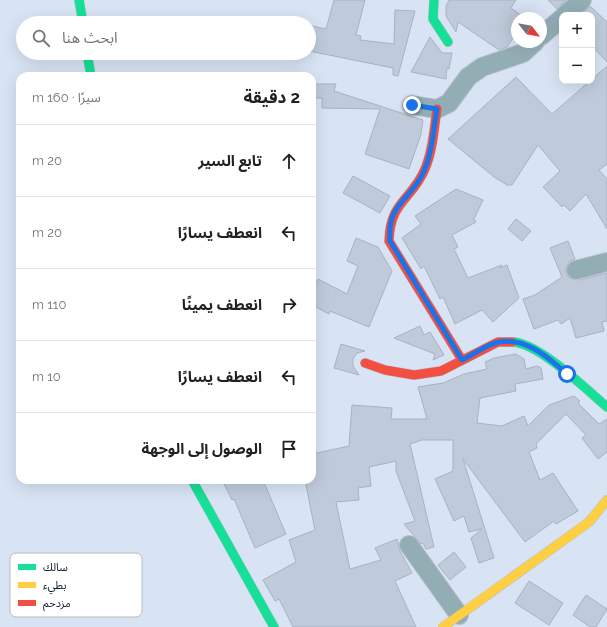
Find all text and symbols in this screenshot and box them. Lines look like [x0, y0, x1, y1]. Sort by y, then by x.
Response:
north arrow [511, 12, 547, 48]
map controls [559, 12, 595, 84]
button: + [559, 12, 595, 48]
search box [16, 16, 316, 60]
icon: search [30, 27, 52, 49]
text: ابحث هنا [62, 29, 118, 47]
button: − [559, 48, 595, 84]
text: 2 دقيقة [244, 87, 300, 107]
text: سيرًا · 160 m [32, 90, 101, 105]
route end [403, 96, 421, 114]
icon: ahead [278, 150, 300, 172]
text: تابع السير [198, 152, 262, 170]
text: 20 m [32, 153, 62, 168]
icon: left [278, 222, 300, 244]
text: انعطف يسارًا [178, 224, 262, 242]
text: 20 m [32, 225, 62, 240]
icon: right [278, 294, 300, 316]
text: انعطف يمينًا [182, 296, 262, 314]
text: 110 m [32, 297, 66, 312]
route start [558, 365, 576, 383]
icon: left [278, 366, 300, 388]
text: انعطف يسارًا [178, 368, 262, 386]
text: 10 m [32, 369, 61, 384]
icon: arrive [278, 438, 300, 460]
text: الوصول إلى الوجهة [142, 440, 262, 458]
legend [10, 553, 142, 617]
text: سالك [43, 561, 68, 574]
text: بطيء [43, 579, 66, 595]
text: مزدحم [43, 597, 71, 612]

